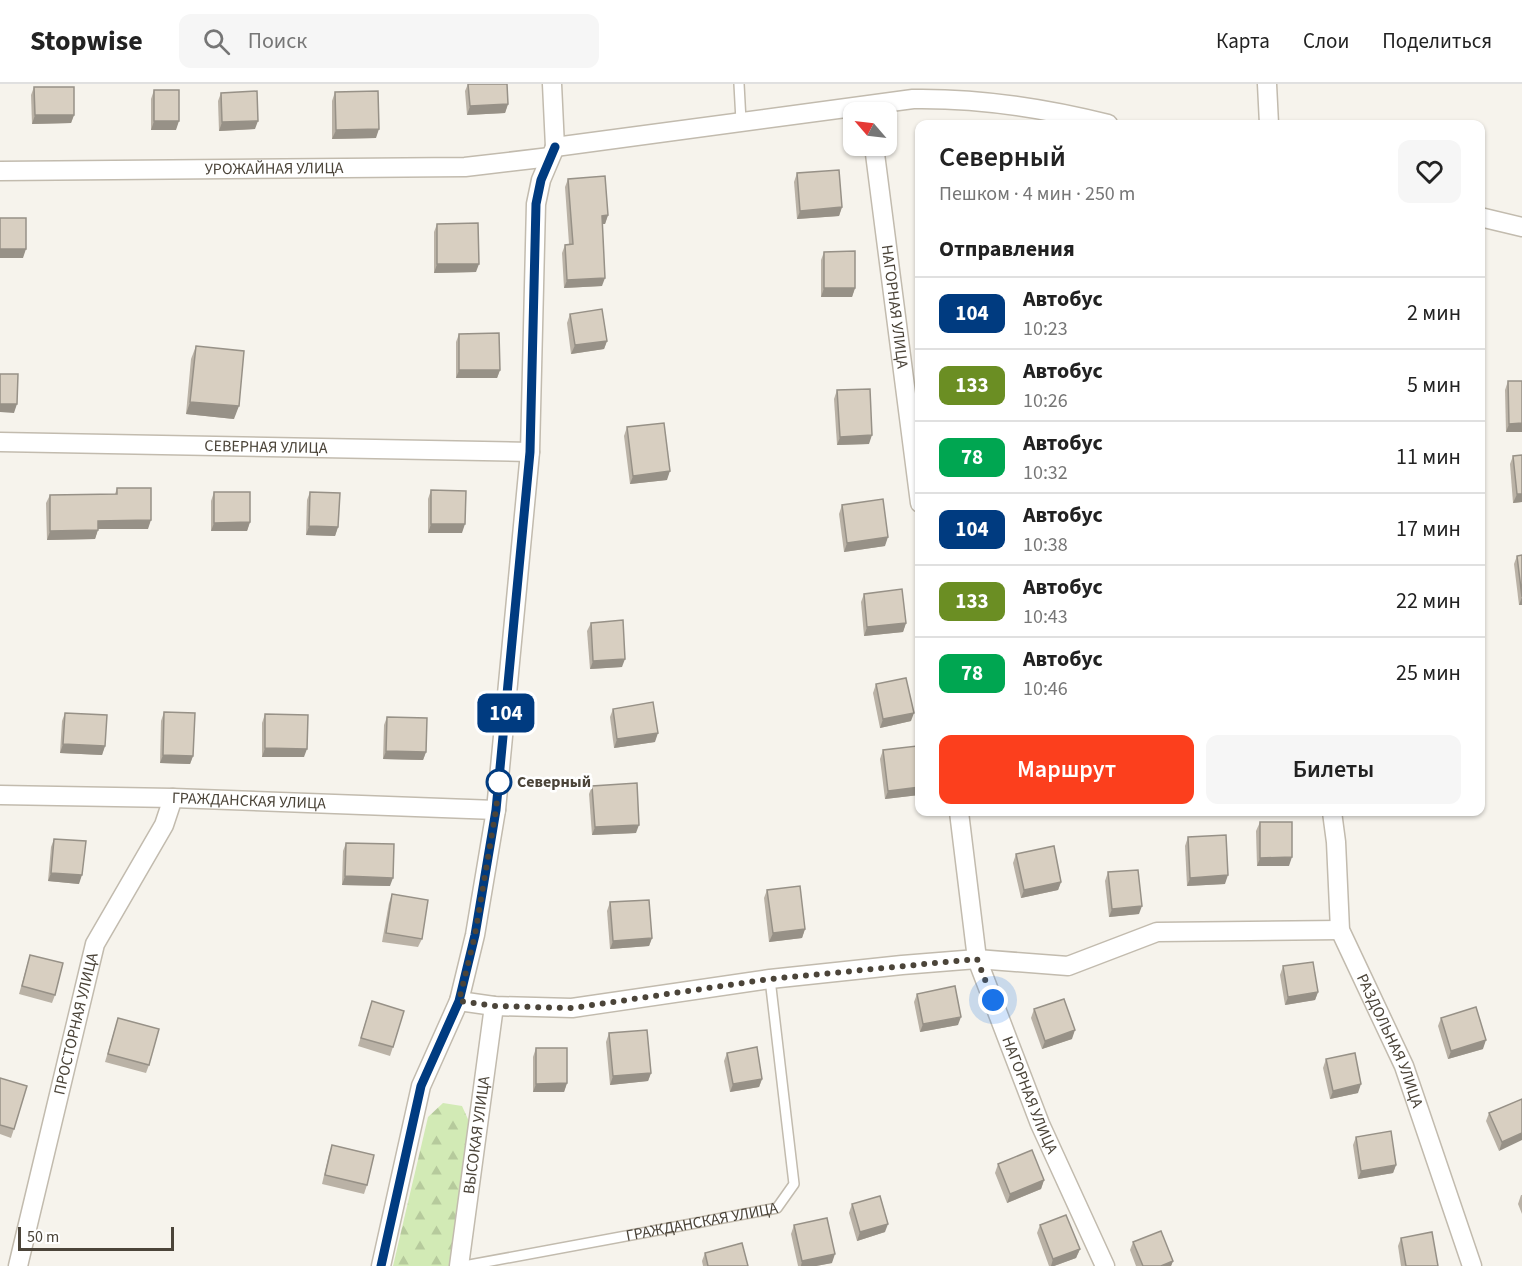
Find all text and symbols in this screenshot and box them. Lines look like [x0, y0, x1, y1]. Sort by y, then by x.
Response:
search box [179, 14, 599, 68]
text: Stopwise [30, 21, 143, 61]
icon: search [200, 25, 233, 58]
text: Поиск [248, 25, 307, 57]
text: Карта [1216, 26, 1270, 56]
text: Слои [1303, 26, 1349, 56]
text: Поделиться [1382, 26, 1492, 56]
north arrow [843, 102, 897, 156]
map controls [843, 102, 897, 156]
text: Северный [939, 137, 1066, 177]
button: heart [1398, 140, 1461, 203]
street label: УРОЖАЙНАЯ УЛИЦА [205, 157, 344, 180]
text: Пешком · 4 мин · 250 m [939, 180, 1135, 208]
text: Отправления [939, 233, 1075, 265]
street label: НАГОРНАЯ УЛИЦА [876, 243, 914, 370]
text: Автобус [1023, 283, 1103, 315]
text: 2 мин [1407, 297, 1461, 329]
text: 104 [955, 298, 989, 328]
text: 10:23 [1023, 315, 1068, 343]
text: Автобус [1023, 355, 1103, 387]
text: 5 мин [1407, 369, 1461, 401]
text: 133 [955, 370, 989, 400]
text: 10:26 [1023, 387, 1068, 415]
text: Автобус [1023, 427, 1103, 459]
street label: СЕВЕРНАЯ УЛИЦА [204, 435, 328, 459]
text: 11 мин [1396, 441, 1461, 473]
text: 78 [961, 442, 983, 472]
text: 10:32 [1023, 459, 1068, 487]
text: Автобус [1023, 499, 1103, 531]
text: 17 мин [1396, 513, 1461, 545]
text: 104 [955, 514, 989, 544]
text: 10:38 [1023, 531, 1068, 559]
text: Автобус [1023, 571, 1103, 603]
text: 22 мин [1396, 585, 1461, 617]
text: 133 [955, 586, 989, 616]
text: 10:43 [1023, 603, 1068, 631]
text: Автобус [1023, 643, 1103, 675]
text: 25 мин [1396, 657, 1461, 689]
text: 78 [961, 658, 983, 688]
text: 10:46 [1023, 675, 1068, 703]
line badge: 104 [472, 694, 540, 732]
text: 104 [489, 698, 523, 728]
button: Маршрут [939, 735, 1194, 804]
button: Билеты [1206, 735, 1461, 804]
marker: Северный [486, 769, 512, 795]
place label: Северный [517, 771, 591, 793]
street label: ГРАЖДАНСКАЯ УЛИЦА [171, 787, 327, 815]
street label: ПРОСТОРНАЯ УЛИЦА [48, 950, 104, 1097]
street label: РАЗДОЛЬНАЯ УЛИЦА [1351, 970, 1428, 1111]
your location [978, 985, 1008, 1015]
street label: НАГОРНАЯ УЛИЦА [997, 1033, 1063, 1158]
street label: ВЫСОКАЯ УЛИЦА [458, 1075, 495, 1196]
street label: ГРАЖДАНСКАЯ УЛИЦА [624, 1197, 780, 1247]
scale bar [18, 1224, 174, 1252]
text: 50 m [27, 1226, 59, 1248]

